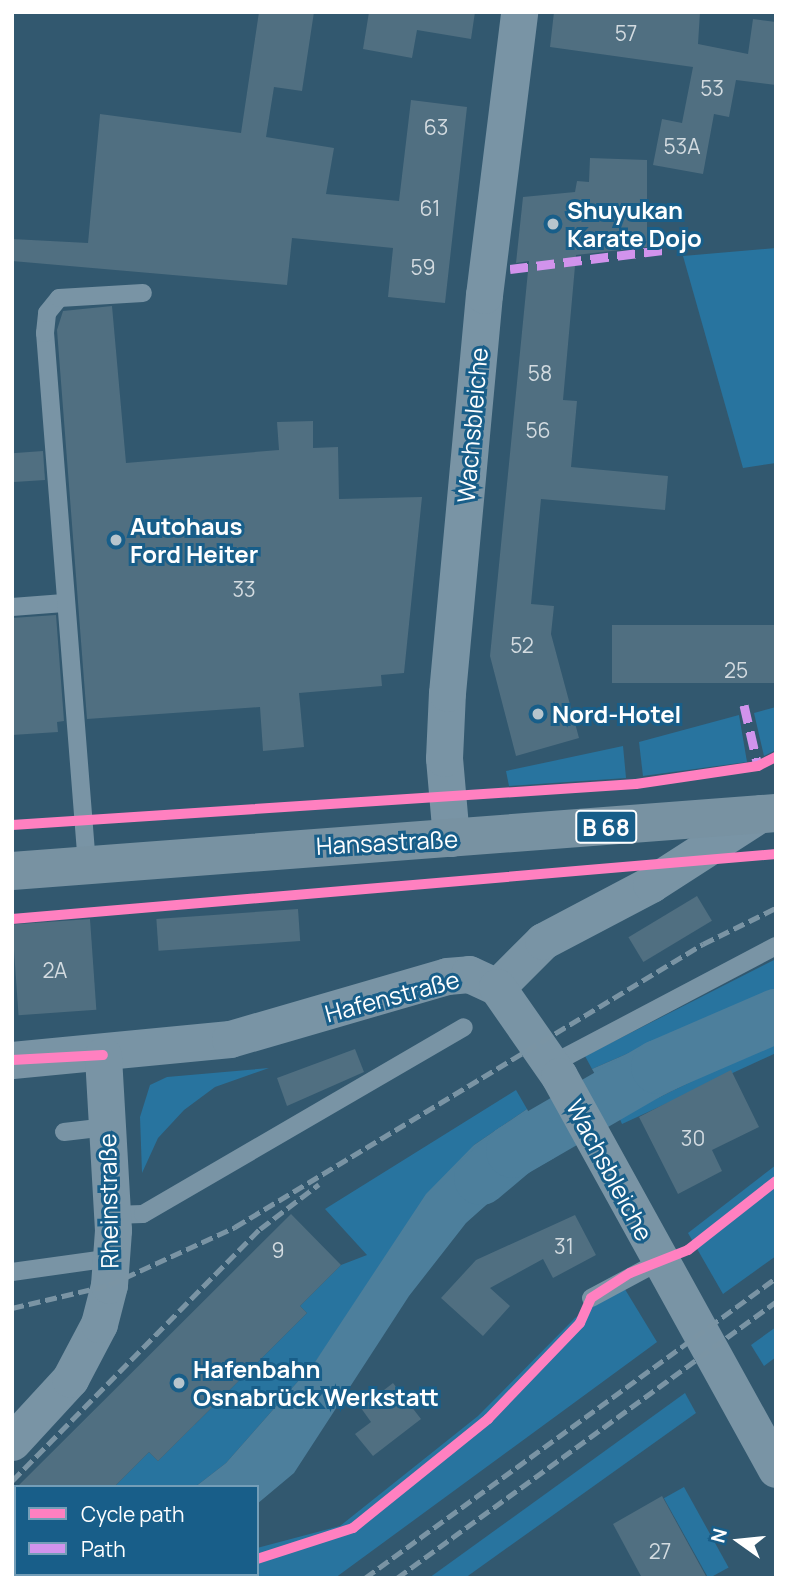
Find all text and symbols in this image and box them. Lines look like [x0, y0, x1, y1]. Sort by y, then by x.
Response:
house number: 57 [615, 20, 637, 46]
house number: 53 [700, 75, 724, 101]
house number: 63 [424, 114, 448, 140]
house number: 53A [663, 133, 701, 159]
house number: 61 [420, 195, 440, 221]
place label: Shuyukan Karate Dojo [567, 196, 702, 252]
marker: Shuyukan Karate Dojo [545, 216, 561, 232]
house number: 59 [410, 254, 436, 280]
street label: Wachsbleiche [451, 346, 493, 504]
house number: 58 [528, 360, 552, 386]
house number: 56 [525, 417, 551, 443]
place label: Autohaus Ford Heiter [130, 512, 258, 568]
marker: Autohaus Ford Heiter [108, 532, 124, 548]
house number: 33 [232, 576, 256, 602]
house number: 52 [510, 632, 534, 658]
house number: 25 [724, 657, 748, 683]
place label: Nord-Hotel [552, 700, 681, 728]
marker: Nord-Hotel [530, 706, 546, 722]
road number: B 68 [574, 807, 638, 846]
street label: Hansastraße [315, 824, 459, 860]
house number: 2A [43, 957, 67, 983]
street label: Hafenstraße [322, 964, 462, 1028]
street label: Wachsbleiche [561, 1094, 659, 1246]
house number: 30 [681, 1125, 705, 1151]
street label: Rheinstraße [92, 1133, 124, 1269]
house number: 31 [554, 1233, 574, 1259]
house number: 9 [271, 1237, 285, 1263]
place label: Hafenbahn Osnabrück Werkstatt [193, 1355, 439, 1411]
marker: Hafenbahn Osnabrück Werkstatt [171, 1375, 187, 1391]
legend [14, 1485, 259, 1576]
text: Cycle path [81, 1500, 184, 1528]
north arrow [704, 1506, 774, 1576]
text: N [704, 1526, 733, 1546]
text: Path [81, 1535, 126, 1563]
house number: 27 [649, 1538, 671, 1564]

